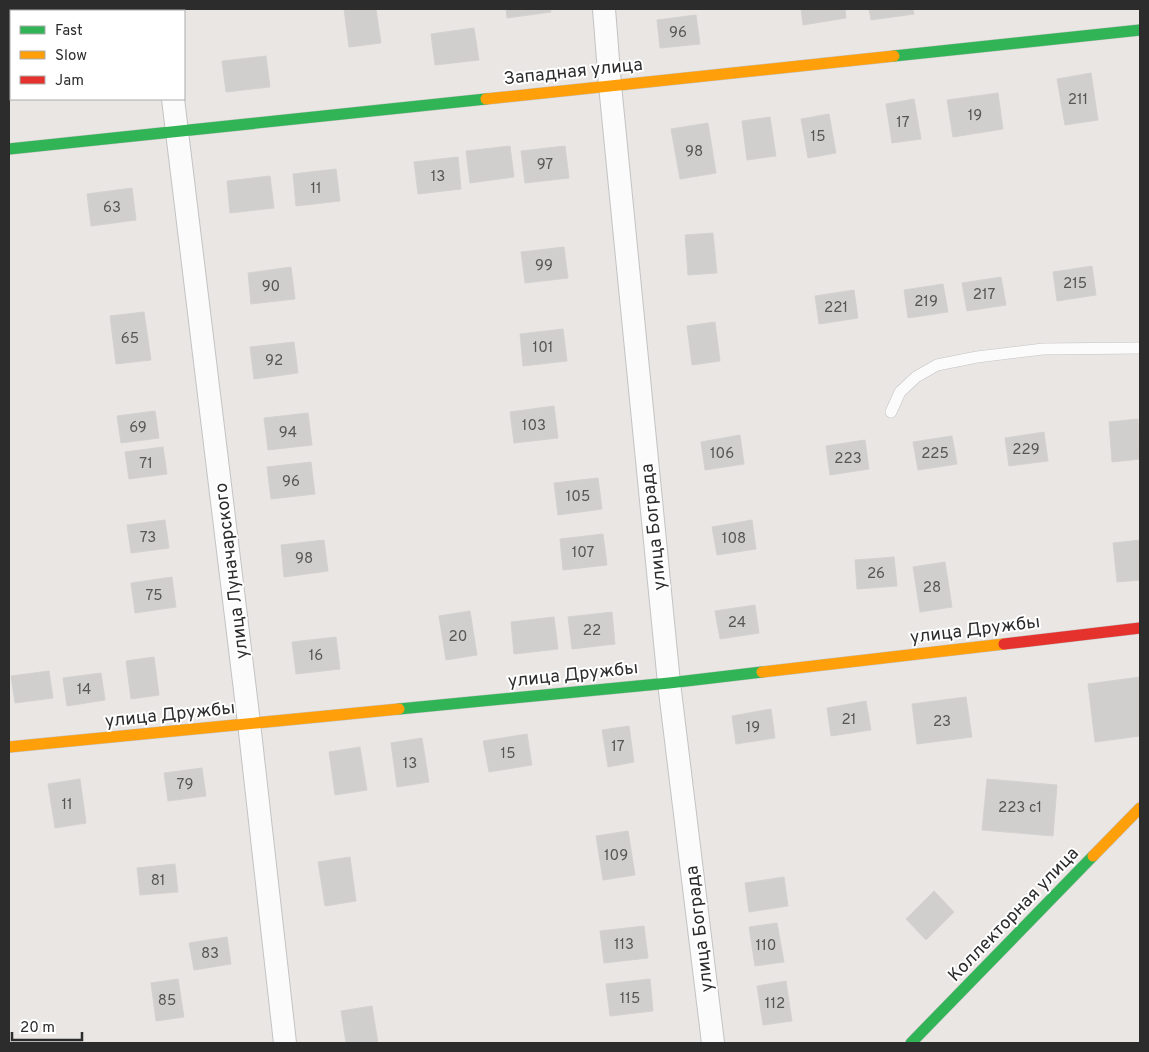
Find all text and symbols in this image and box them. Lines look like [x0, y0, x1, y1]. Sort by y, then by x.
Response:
legend [10, 10, 185, 100]
text: Fast [55, 22, 83, 41]
house number: 96 [669, 24, 687, 43]
text: Slow [55, 47, 87, 66]
street label: Западная улица [503, 54, 644, 91]
text: Jam [55, 72, 84, 91]
house number: 211 [1068, 91, 1088, 110]
house number: 19 [968, 107, 982, 126]
house number: 17 [896, 114, 910, 133]
house number: 15 [811, 128, 825, 147]
house number: 98 [685, 143, 703, 162]
house number: 97 [537, 156, 553, 175]
house number: 13 [431, 168, 445, 187]
house number: 11 [310, 180, 322, 199]
house number: 63 [103, 199, 121, 218]
house number: 99 [535, 257, 553, 276]
house number: 215 [1063, 275, 1087, 294]
house number: 90 [262, 278, 280, 297]
house number: 217 [973, 286, 995, 305]
house number: 219 [914, 293, 938, 312]
house number: 221 [824, 299, 848, 318]
house number: 65 [121, 330, 139, 349]
house number: 101 [533, 339, 553, 358]
house number: 92 [265, 352, 283, 371]
house number: 103 [522, 417, 546, 436]
house number: 69 [129, 419, 147, 438]
house number: 94 [279, 424, 297, 443]
house number: 229 [1012, 441, 1040, 460]
house number: 106 [710, 445, 734, 464]
house number: 225 [921, 445, 949, 464]
house number: 223 [834, 450, 862, 469]
house number: 71 [139, 455, 153, 474]
street label: улица Бограда [636, 462, 673, 591]
house number: 96 [282, 473, 300, 492]
street label: улица Луначарского [210, 481, 255, 660]
house number: 105 [566, 488, 590, 507]
house number: 73 [140, 529, 156, 548]
house number: 108 [722, 530, 746, 549]
house number: 107 [572, 544, 594, 563]
house number: 98 [295, 550, 313, 569]
house number: 26 [867, 565, 885, 584]
house number: 28 [923, 579, 941, 598]
house number: 75 [145, 587, 163, 606]
street label: улица Дружбы [909, 611, 1041, 650]
house number: 24 [728, 614, 746, 633]
house number: 22 [583, 622, 601, 641]
house number: 20 [449, 628, 467, 647]
house number: 16 [309, 647, 323, 666]
street label: улица Дружбы [507, 657, 639, 694]
house number: 14 [77, 681, 91, 700]
street label: улица Дружбы [104, 697, 236, 734]
house number: 21 [842, 711, 856, 730]
house number: 23 [933, 713, 951, 732]
house number: 19 [746, 719, 760, 738]
house number: 17 [611, 738, 625, 757]
house number: 15 [501, 745, 515, 764]
house number: 13 [403, 755, 417, 774]
house number: 79 [177, 776, 193, 795]
house number: 11 [61, 796, 73, 815]
house number: 223 с1 [998, 799, 1042, 818]
street label: Коллекторная улица [944, 843, 1084, 987]
house number: 109 [604, 847, 628, 866]
street label: улица Бограда [681, 864, 720, 993]
house number: 81 [151, 872, 165, 891]
house number: 113 [614, 936, 634, 955]
house number: 110 [756, 937, 776, 956]
house number: 83 [201, 945, 219, 964]
house number: 115 [620, 990, 640, 1009]
house number: 85 [158, 992, 176, 1011]
house number: 112 [765, 995, 785, 1014]
scale bar [12, 1010, 82, 1042]
text: 20 m [20, 1019, 55, 1038]

